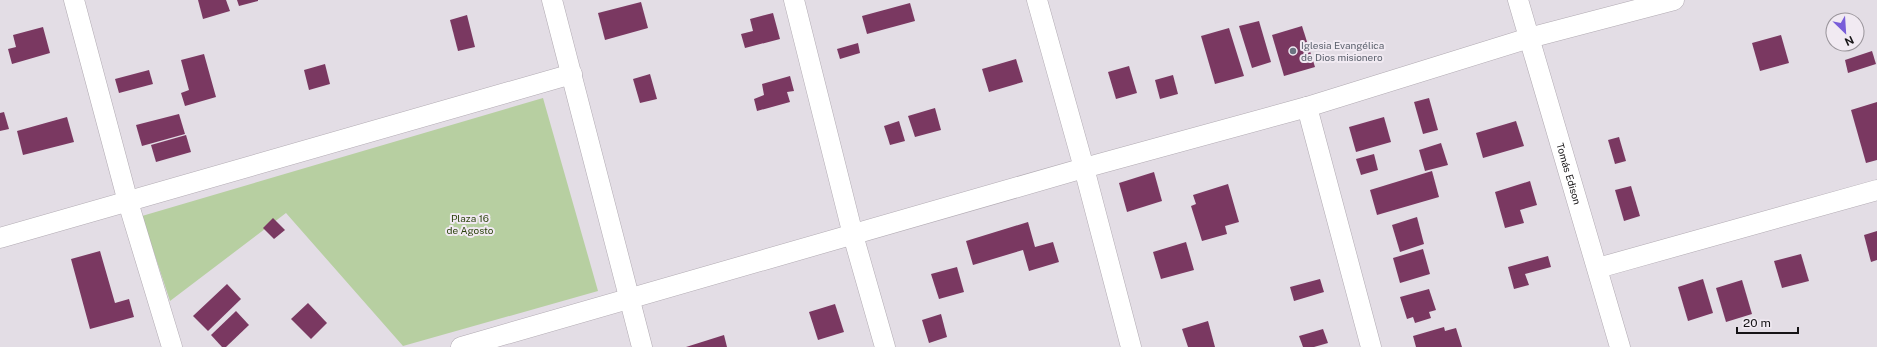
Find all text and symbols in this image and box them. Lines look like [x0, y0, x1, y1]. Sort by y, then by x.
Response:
north arrow [1825, 12, 1865, 52]
text: N [1843, 34, 1856, 48]
place label: Iglesia Evangélica de Dios misionero [1301, 39, 1384, 63]
marker: Iglesia Evangélica de Dios misionero [1288, 46, 1298, 56]
street label: Tomás Edison [1554, 141, 1584, 206]
park label: Plaza 16 de Agosto [447, 212, 494, 236]
scale bar [1737, 309, 1798, 335]
text: 20 m [1743, 316, 1771, 330]

